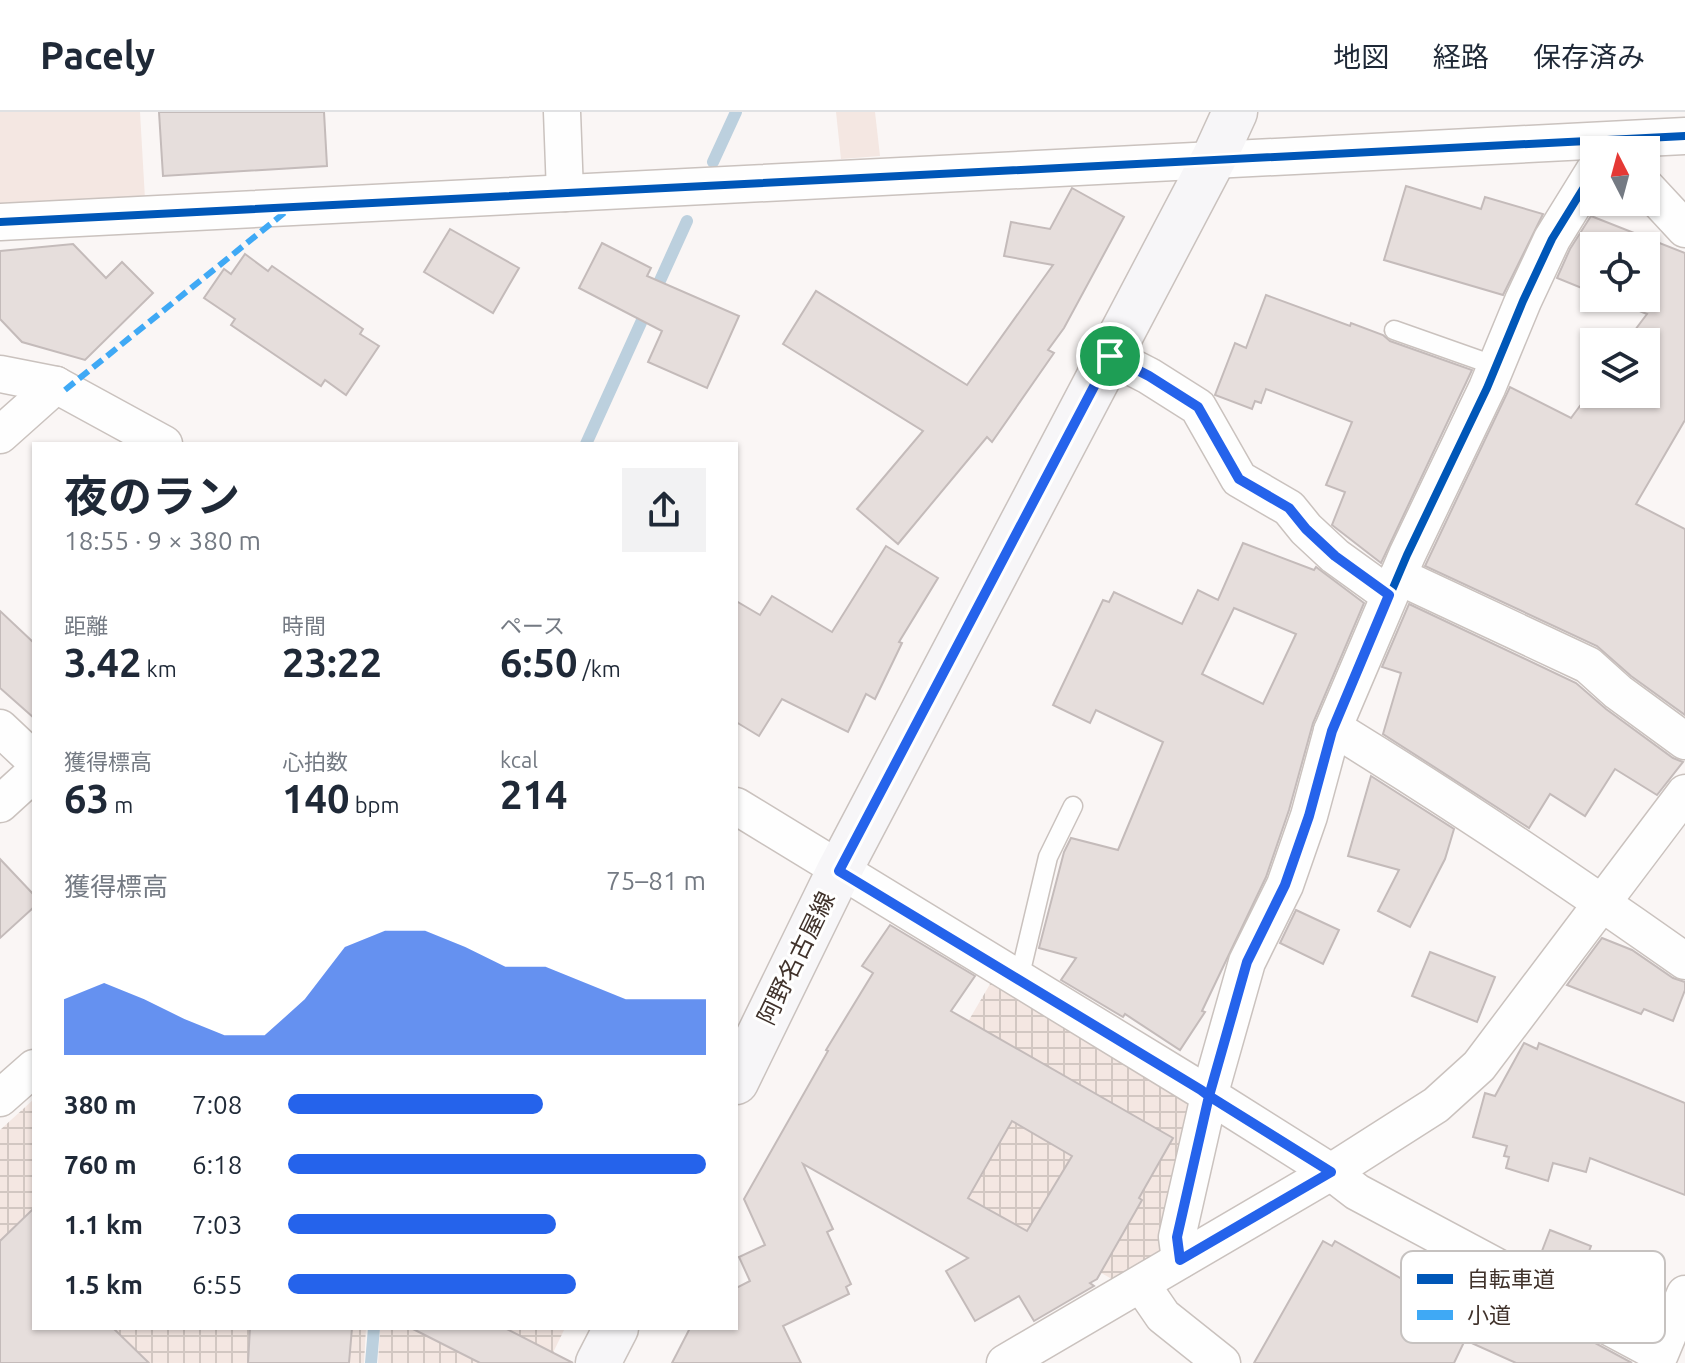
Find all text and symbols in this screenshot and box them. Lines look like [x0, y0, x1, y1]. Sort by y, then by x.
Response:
text: Pacely [40, 34, 155, 76]
text: 地図 [1333, 41, 1389, 72]
text: 経路 [1433, 41, 1489, 72]
text: 保存済み [1533, 41, 1645, 72]
north arrow [1580, 136, 1660, 216]
map controls [1580, 136, 1660, 408]
button: locate [1580, 232, 1660, 312]
pin [1076, 322, 1144, 390]
button: layers [1580, 328, 1660, 408]
icon: arrive [1088, 334, 1132, 378]
button: share [622, 468, 706, 552]
text: 夜のラン [64, 471, 240, 520]
text: 18:55 · 9 × 380 m [64, 526, 261, 555]
text: 距離 [64, 613, 108, 638]
text: 時間 [282, 613, 326, 638]
text: ペース [500, 613, 565, 638]
text: 3.42 [64, 640, 142, 685]
text: 23:22 [282, 640, 382, 685]
text: 6:50 [500, 640, 578, 685]
text: km [142, 656, 177, 681]
text: /km [578, 656, 621, 681]
text: kcal [500, 747, 538, 772]
text: 獲得標高 [64, 749, 152, 774]
text: 心拍数 [282, 749, 348, 774]
text: 214 [500, 772, 568, 817]
text: 63 [64, 776, 109, 821]
text: 140 [282, 776, 350, 821]
text: m [109, 792, 133, 817]
text: bpm [350, 792, 399, 817]
text: 75–81 m [606, 866, 706, 895]
text: 獲得標高 [64, 872, 168, 901]
street label: 阿野名古屋線 [752, 887, 840, 1029]
text: 380 m [64, 1090, 137, 1119]
text: 7:08 [192, 1090, 242, 1119]
text: 760 m [64, 1150, 137, 1179]
text: 6:18 [192, 1150, 242, 1179]
text: 1.1 km [64, 1210, 143, 1239]
text: 7:03 [192, 1210, 242, 1239]
legend [1401, 1251, 1665, 1343]
text: 自転車道 [1467, 1266, 1555, 1291]
text: 1.5 km [64, 1270, 143, 1299]
text: 6:55 [192, 1270, 242, 1299]
text: 小道 [1467, 1302, 1511, 1327]

